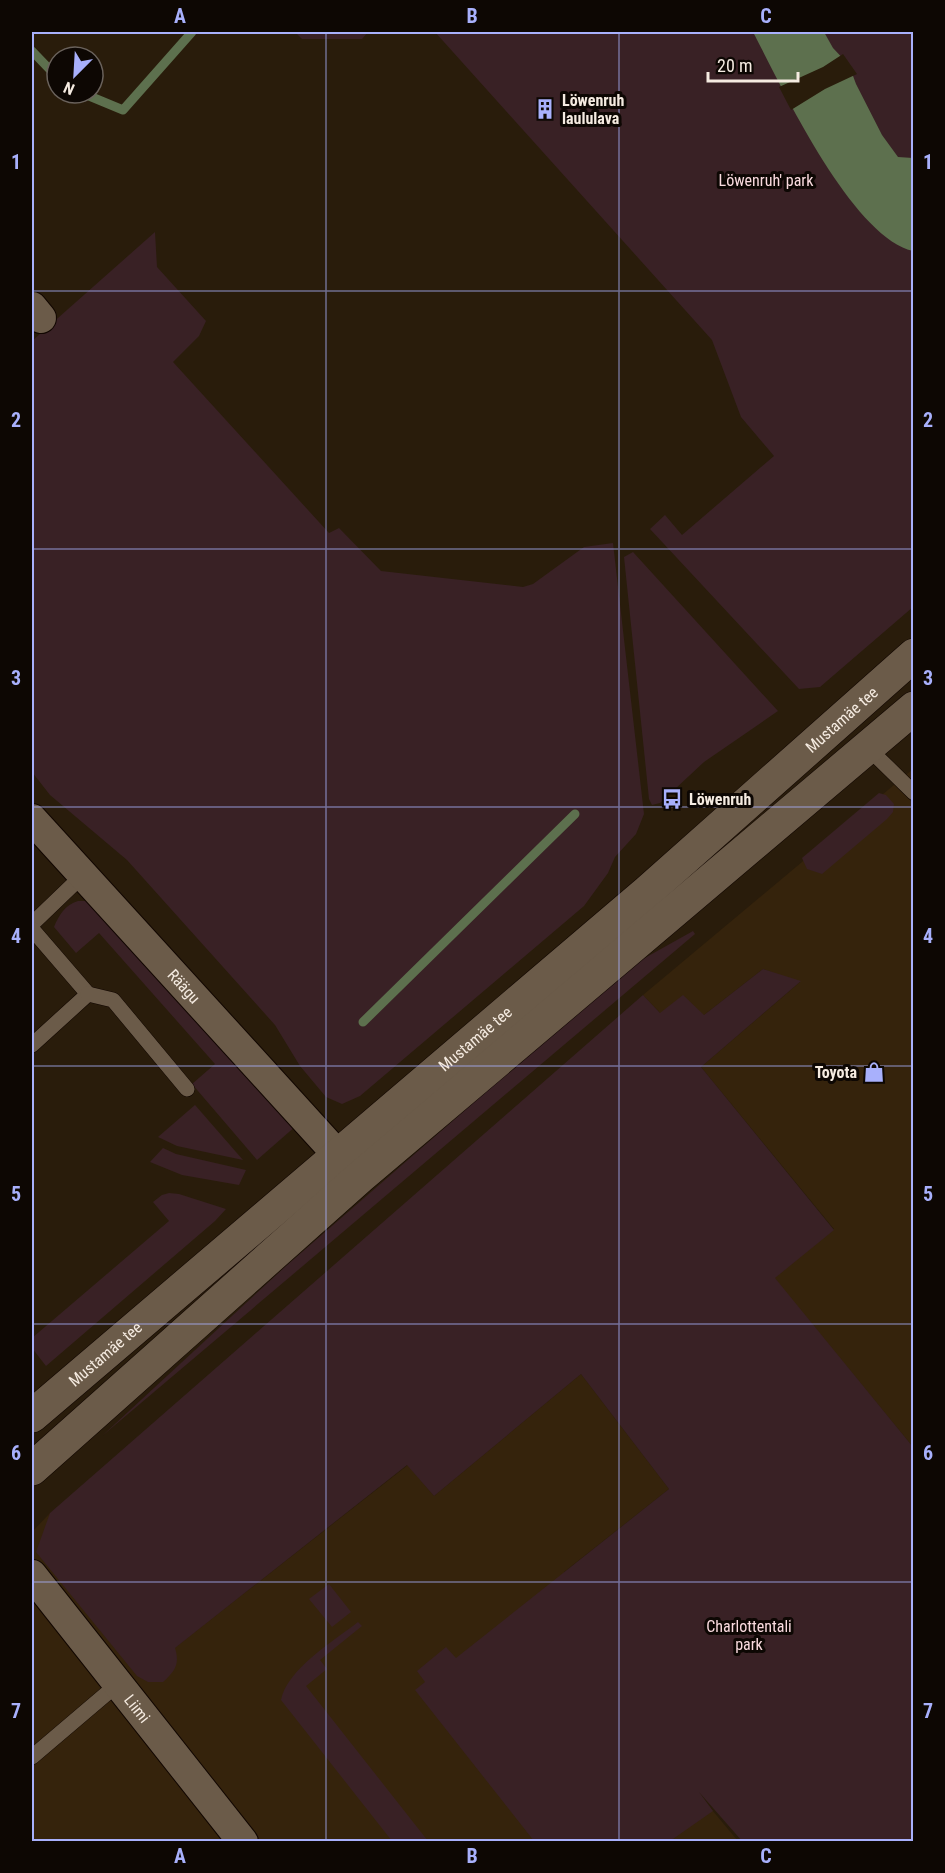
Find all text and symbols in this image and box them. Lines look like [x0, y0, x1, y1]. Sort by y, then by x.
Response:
text: A [174, 4, 186, 28]
text: B [466, 4, 478, 28]
text: C [760, 4, 772, 28]
north arrow [45, 45, 105, 105]
scale bar [708, 45, 798, 83]
text: 20 m [717, 55, 752, 76]
text: N [61, 78, 77, 99]
place label: Löwenruh laululava [562, 91, 624, 128]
building icon: Löwenruh laululava [533, 97, 557, 121]
text: 1 [11, 150, 21, 174]
text: 1 [923, 150, 933, 174]
park label: Löwenruh' park [719, 171, 814, 190]
text: 2 [11, 408, 21, 432]
text: 2 [923, 408, 933, 432]
text: 3 [11, 666, 21, 690]
text: 3 [923, 666, 933, 690]
street label: Mustamäe tee [801, 682, 881, 756]
bus stop icon: Löwenruh [660, 787, 684, 811]
place label: Löwenruh [689, 790, 751, 809]
text: 4 [11, 924, 21, 948]
text: 4 [923, 924, 933, 948]
street label: Räägu [164, 965, 204, 1007]
street label: Mustamäe tee [435, 1002, 515, 1075]
shop icon: Toyota [862, 1060, 886, 1084]
place label: Toyota [815, 1063, 857, 1082]
text: 5 [11, 1182, 21, 1206]
text: 5 [923, 1182, 933, 1206]
street label: Mustamäe tee [65, 1317, 146, 1390]
text: 6 [11, 1441, 21, 1465]
text: 6 [923, 1441, 933, 1465]
park label: Charlottentali park [706, 1617, 792, 1654]
street label: Liimi [120, 1690, 154, 1726]
text: 7 [11, 1699, 21, 1723]
text: 7 [923, 1699, 933, 1723]
text: A [174, 1844, 186, 1868]
text: B [466, 1844, 478, 1868]
text: C [760, 1844, 772, 1868]

